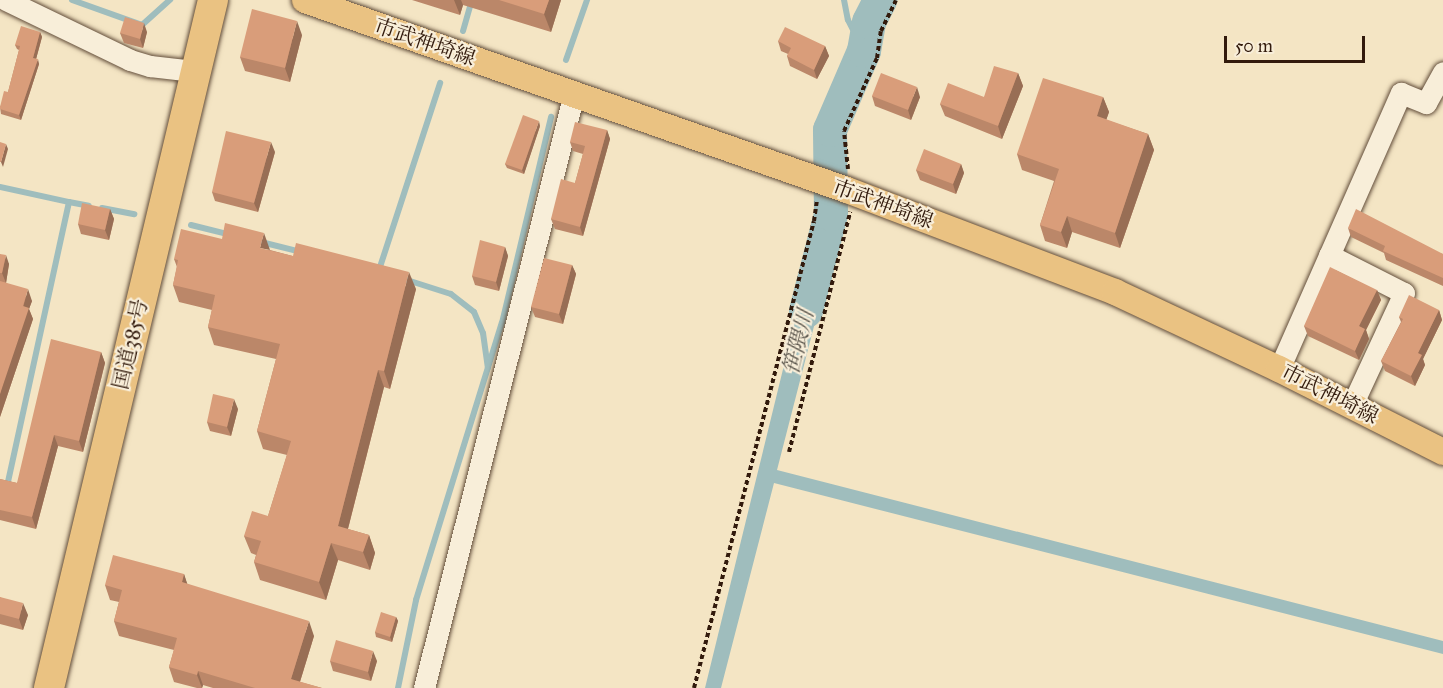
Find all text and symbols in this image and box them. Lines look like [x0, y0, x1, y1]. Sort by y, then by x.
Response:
street label: 市武神埼線 [371, 13, 479, 71]
scale bar [1227, 24, 1368, 62]
text: 50 m [1235, 35, 1273, 57]
street label: 市武神埼線 [829, 174, 937, 234]
street label: 国道385号 [107, 296, 153, 392]
water label: 笹隈川 [777, 307, 819, 377]
street label: 市武神埼線 [1278, 359, 1382, 429]

